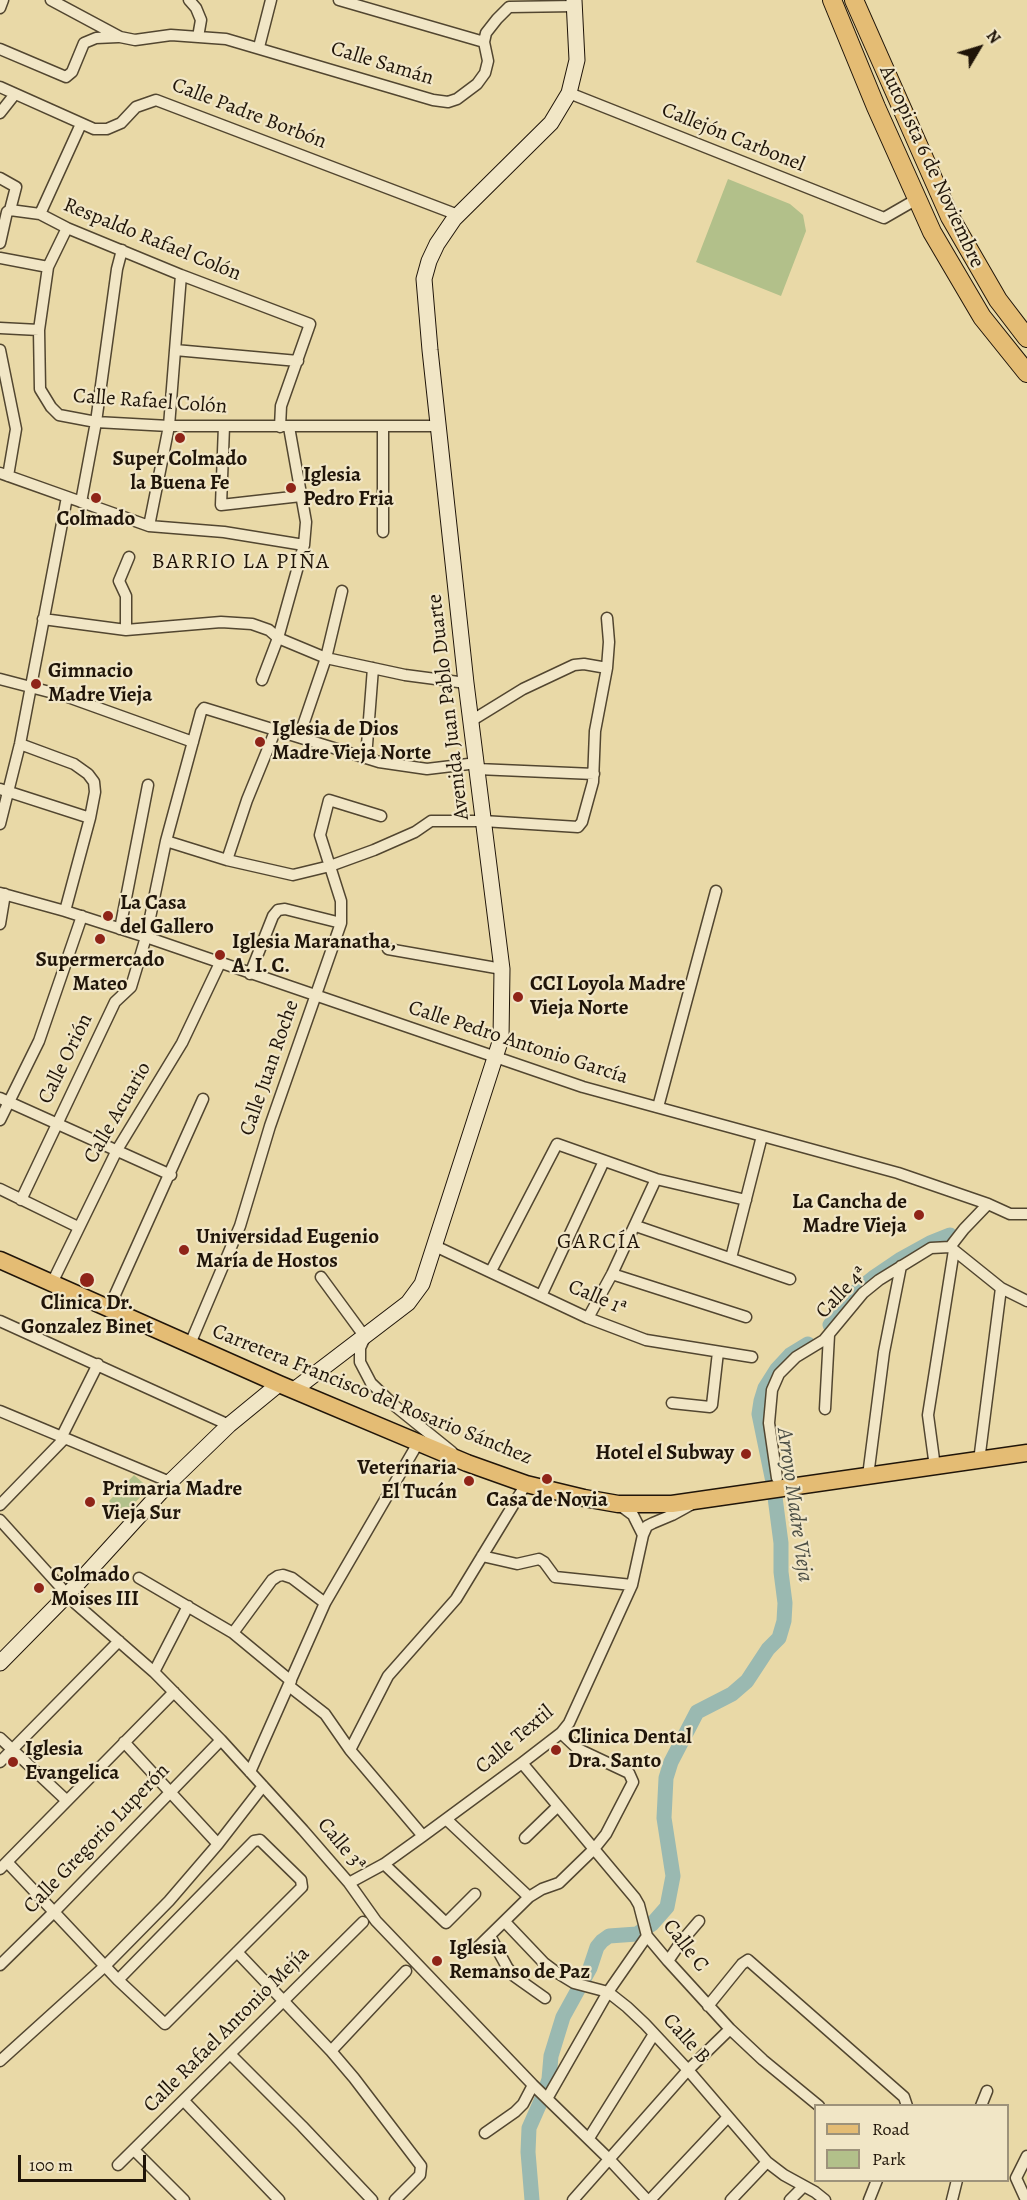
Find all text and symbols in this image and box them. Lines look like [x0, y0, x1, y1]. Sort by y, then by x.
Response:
north arrow [949, 18, 1009, 78]
text: N [981, 26, 1005, 48]
street label: Calle Samán [328, 36, 436, 92]
street label: Autopista 6 de Noviembre [873, 62, 989, 272]
street label: Calle Padre Borbón [168, 73, 330, 155]
street label: Callejón Carbonel [658, 98, 808, 178]
street label: Respaldo Rafael Colón [59, 193, 245, 287]
street label: Calle Rafael Colón [72, 384, 228, 420]
marker: Super Colmado la Buena Fe [173, 431, 187, 445]
place label: Super Colmado la Buena Fe [113, 447, 247, 497]
place label: Iglesia Pedro Fria [303, 463, 394, 513]
marker: Iglesia Pedro Fria [284, 481, 298, 495]
marker: Colmado [89, 491, 103, 505]
place label: Colmado [57, 507, 135, 533]
district label: BARRIO LA PIÑA [152, 550, 330, 576]
street label: Avenida Juan Pablo Duarte [423, 593, 475, 821]
place label: Gimnacio Madre Vieja [48, 659, 152, 709]
marker: Gimnacio Madre Vieja [29, 677, 43, 691]
place label: Iglesia de Dios Madre Vieja Norte [272, 717, 431, 767]
marker: Iglesia de Dios Madre Vieja Norte [253, 735, 267, 749]
place label: La Casa del Gallero [120, 891, 214, 941]
marker: La Casa del Gallero [101, 909, 115, 923]
place label: Iglesia Maranatha, A. I. C. [232, 930, 396, 980]
marker: Supermercado Mateo [93, 932, 107, 946]
place label: Supermercado Mateo [35, 948, 165, 998]
marker: Iglesia Maranatha, A. I. C. [213, 948, 227, 962]
place label: CCI Loyola Madre Vieja Norte [530, 972, 685, 1022]
marker: CCI Loyola Madre Vieja Norte [511, 990, 525, 1004]
street label: Calle Pedro Antonio García [405, 996, 631, 1090]
street label: Calle Juan Roche [235, 997, 305, 1139]
street label: Calle Orión [33, 1010, 99, 1108]
street label: Calle Acuario [79, 1058, 157, 1168]
place label: La Cancha de Madre Vieja [792, 1190, 907, 1240]
marker: La Cancha de Madre Vieja [912, 1208, 926, 1222]
place label: Universidad Eugenio María de Hostos [196, 1225, 379, 1275]
district label: GARCÍA [557, 1230, 641, 1256]
marker: Universidad Eugenio María de Hostos [177, 1243, 191, 1257]
street label: Calle 4ª [811, 1262, 873, 1324]
marker: Clinica Dr. Gonzalez Binet [78, 1271, 96, 1289]
street label: Calle 1ª [564, 1275, 630, 1321]
place label: Clinica Dr. Gonzalez Binet [21, 1291, 153, 1341]
street label: Carretera Francisco del Rosario Sánchez [208, 1319, 536, 1471]
water label: Arroyo Madre Vieja [770, 1426, 818, 1584]
place label: Hotel el Subway [595, 1441, 734, 1467]
marker: Hotel el Subway [739, 1447, 753, 1461]
place label: Veterinaria El Tucán [357, 1456, 457, 1506]
marker: Casa de Novia [540, 1472, 554, 1486]
marker: Veterinaria El Tucán [462, 1474, 476, 1488]
place label: Primaria Madre Vieja Sur [102, 1477, 242, 1527]
place label: Casa de Novia [486, 1488, 608, 1514]
marker: Primaria Madre Vieja Sur [83, 1495, 97, 1509]
place label: Colmado Moises III [51, 1563, 139, 1613]
marker: Colmado Moises III [32, 1581, 46, 1595]
street label: Calle Textil [471, 1700, 559, 1780]
place label: Clinica Dental Dra. Santo [568, 1725, 692, 1775]
place label: Iglesia Evangelica [25, 1737, 119, 1787]
marker: Clinica Dental Dra. Santo [549, 1743, 563, 1757]
marker: Iglesia Evangelica [6, 1755, 20, 1769]
street label: Calle Gregorio Luperón [19, 1759, 175, 1919]
street label: Calle 3ª [311, 1813, 371, 1877]
street label: Calle C [657, 1915, 713, 1977]
place label: Iglesia Remanso de Paz [449, 1936, 590, 1986]
street label: Calle Rafael Antonio Mejía [139, 1942, 315, 2118]
marker: Iglesia Remanso de Paz [430, 1954, 444, 1968]
street label: Calle B [657, 2009, 715, 2069]
legend [814, 2104, 1009, 2182]
text: Road [872, 2117, 909, 2141]
scale bar [21, 2143, 148, 2181]
text: Park [872, 2147, 906, 2171]
text: 100 m [29, 2153, 73, 2177]

